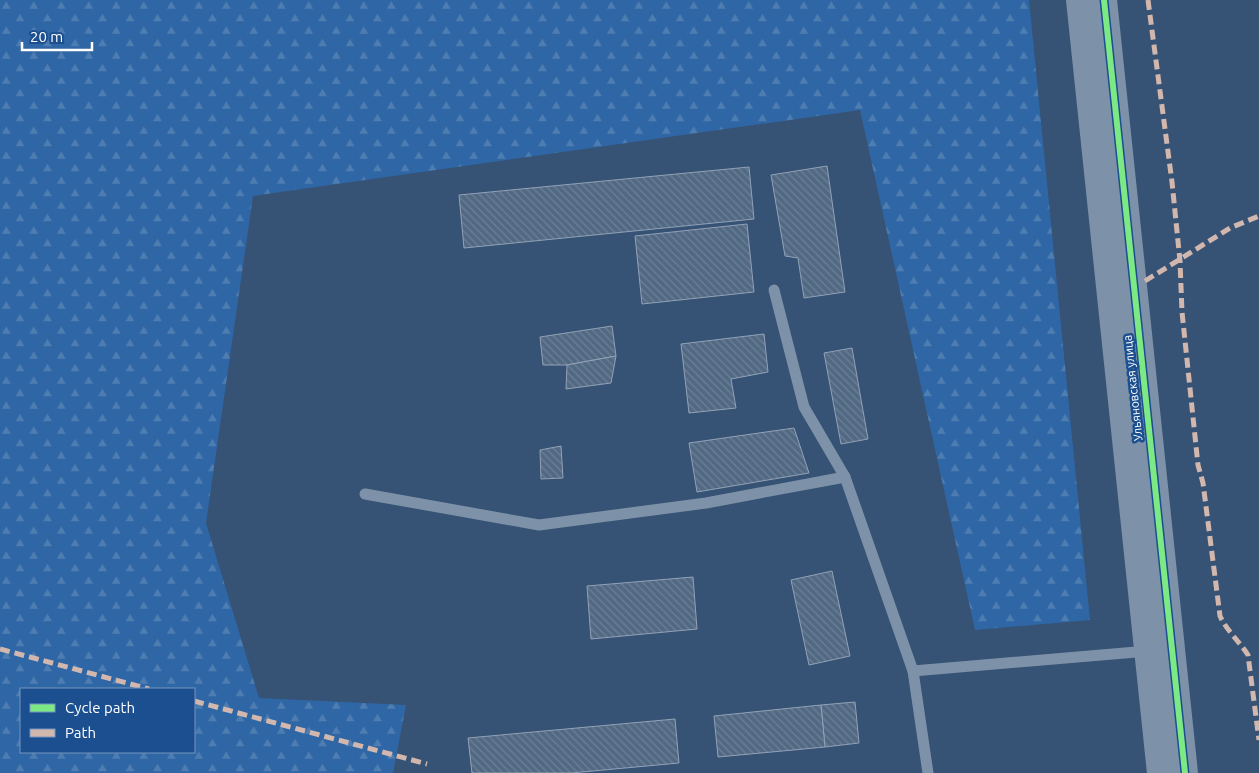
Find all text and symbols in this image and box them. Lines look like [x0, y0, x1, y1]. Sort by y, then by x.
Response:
scale bar [22, 20, 92, 52]
text: 20 m [30, 28, 63, 45]
street label: Ульяновская улица [1120, 334, 1145, 442]
legend [20, 688, 195, 753]
text: Cycle path [65, 699, 135, 716]
text: Path [65, 724, 96, 741]

